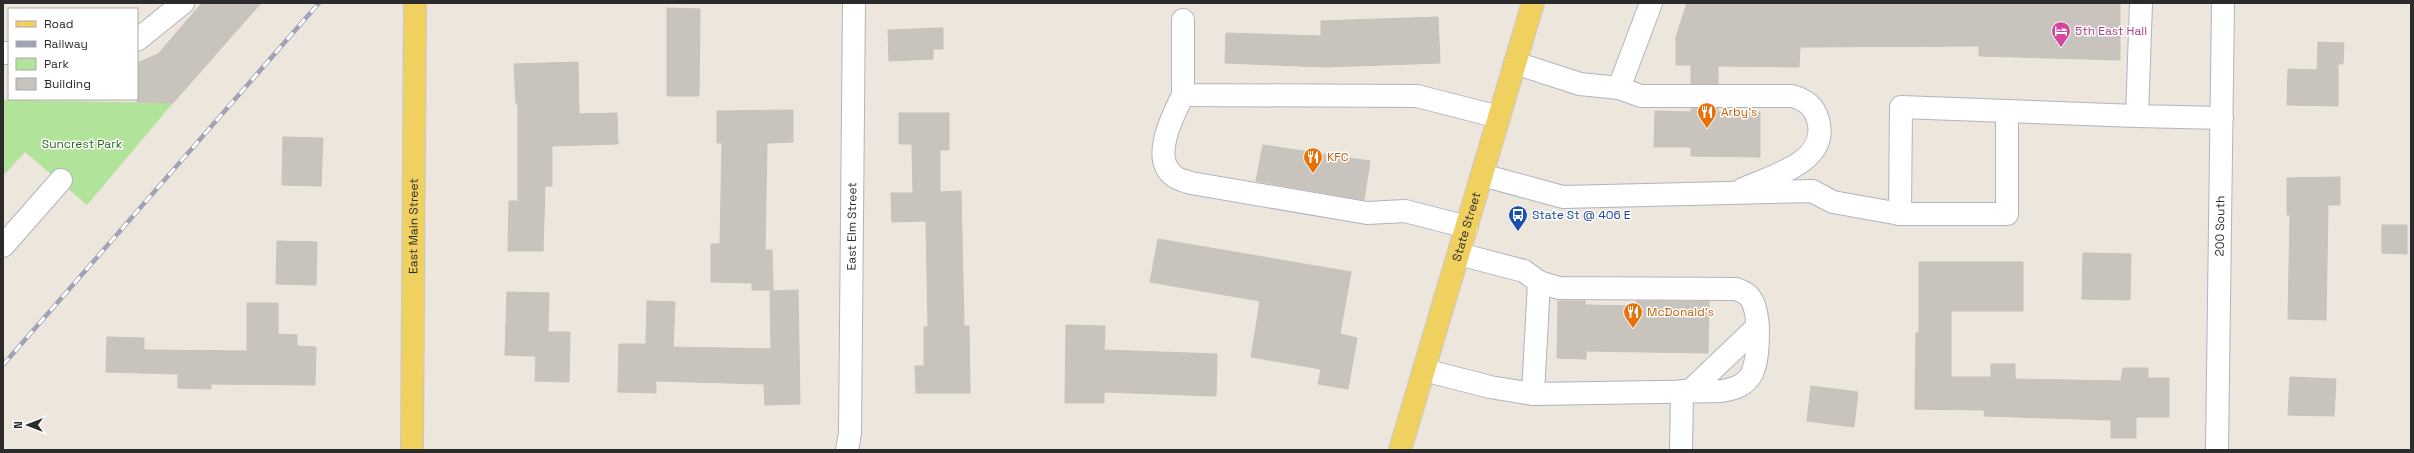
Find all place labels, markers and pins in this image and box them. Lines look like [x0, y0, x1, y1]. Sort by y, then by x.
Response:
hotel icon: 5th East Hall [2050, 20, 2072, 48]
place label: 5th East Hall [2075, 23, 2147, 39]
restaurant icon: Arby's [1696, 101, 1718, 129]
place label: Arby's [1721, 104, 1757, 120]
restaurant icon: KFC [1302, 146, 1324, 174]
place label: KFC [1327, 149, 1349, 165]
bus stop icon: State St @ 406 E [1507, 204, 1529, 232]
place label: State St @ 406 E [1532, 207, 1631, 223]
restaurant icon: McDonald's [1622, 301, 1644, 329]
place label: McDonald's [1647, 304, 1714, 320]

